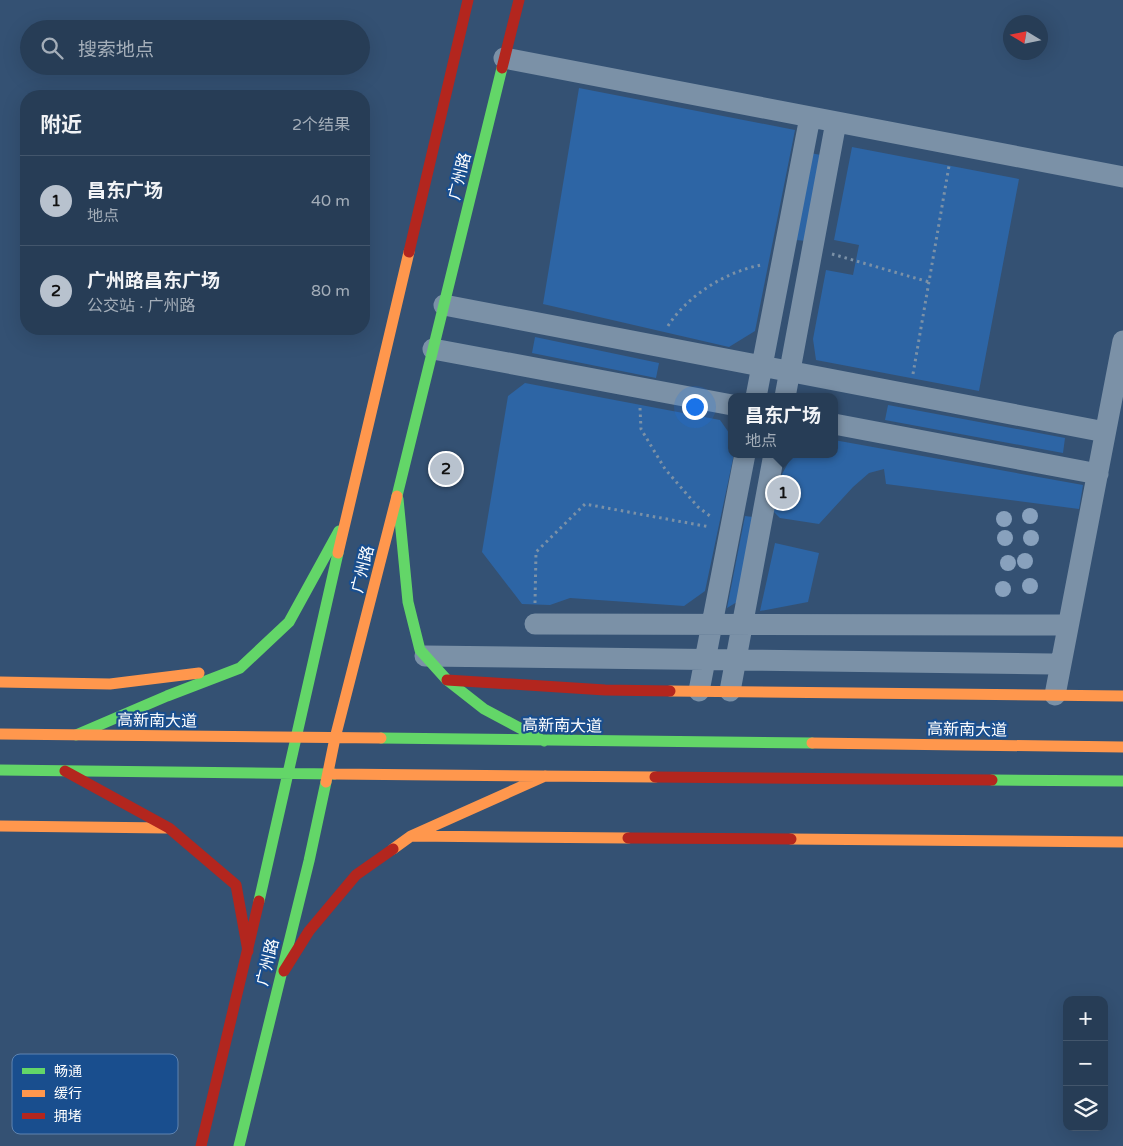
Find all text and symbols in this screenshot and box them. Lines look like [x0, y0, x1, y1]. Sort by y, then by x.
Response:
north arrow [1003, 15, 1048, 60]
search box [20, 20, 370, 75]
icon: search [38, 34, 66, 62]
text: 搜索地点 [78, 39, 154, 61]
text: 附近 [40, 113, 82, 138]
text: 2个结果 [292, 115, 350, 135]
street label: 广州路 [444, 151, 475, 202]
text: 昌东广场 [87, 180, 163, 202]
text: 1 [51, 191, 61, 211]
text: 40 m [311, 191, 350, 211]
text: 地点 [87, 206, 119, 226]
text: 广州路昌东广场 [87, 270, 220, 292]
text: 2 [51, 281, 61, 301]
text: 80 m [311, 281, 350, 301]
text: 公交站 · 广州路 [87, 296, 195, 316]
popup [728, 393, 838, 458]
your location [682, 394, 708, 420]
text: 昌东广场 [745, 405, 821, 427]
text: 地点 [745, 431, 777, 451]
pin: 2 [430, 450, 462, 488]
pin: 1 [767, 474, 799, 512]
street label: 广州路 [347, 544, 378, 595]
street label: 高新南大道 [117, 710, 197, 732]
street label: 高新南大道 [522, 715, 602, 737]
street label: 高新南大道 [927, 719, 1007, 741]
street label: 广州路 [252, 937, 283, 988]
map controls [1063, 996, 1108, 1131]
button: + [1063, 996, 1108, 1041]
button: − [1063, 1041, 1108, 1086]
legend [12, 1054, 178, 1134]
text: 畅通 [54, 1063, 82, 1080]
text: 缓行 [54, 1085, 82, 1102]
button: layers [1063, 1086, 1108, 1131]
text: 拥堵 [54, 1108, 82, 1125]

